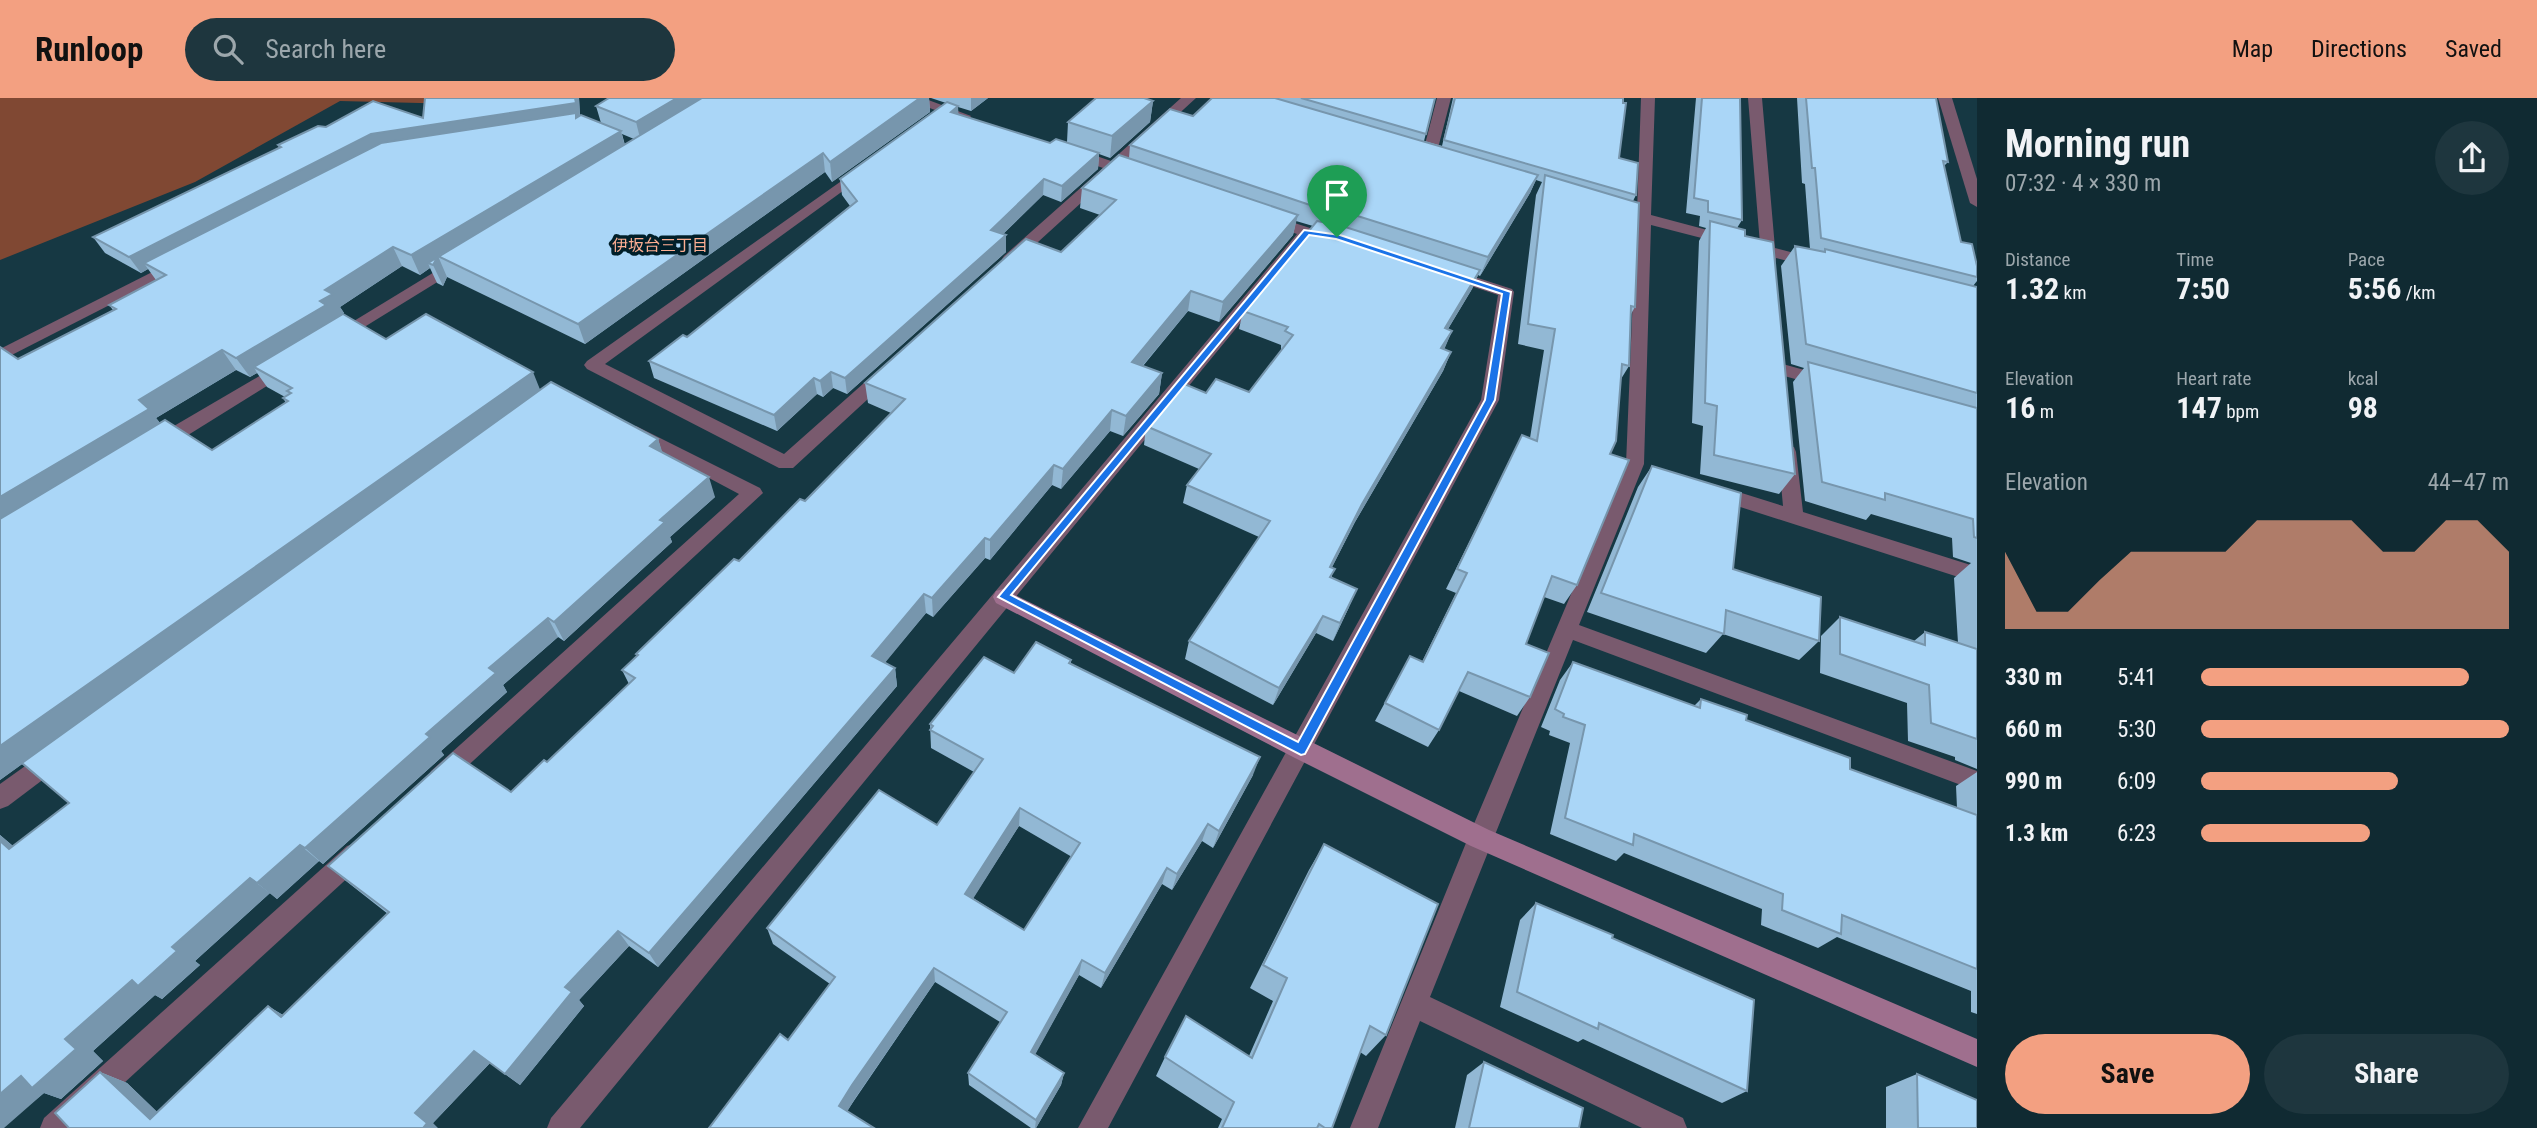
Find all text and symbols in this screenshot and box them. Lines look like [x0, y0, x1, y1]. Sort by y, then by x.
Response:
search box [185, 18, 675, 81]
text: Runloop [35, 30, 143, 69]
icon: search [209, 30, 247, 68]
text: Search here [265, 34, 386, 64]
text: Map [2232, 35, 2273, 63]
text: Directions [2311, 35, 2407, 63]
text: Saved [2445, 35, 2502, 63]
button: share [2435, 121, 2509, 195]
text: Morning run [2005, 122, 2190, 166]
pin [1307, 165, 1367, 237]
text: 07:32 · 4 × 330 m [2005, 170, 2161, 197]
icon: arrive [1318, 176, 1356, 214]
district label: 伊坂台三丁目 [612, 236, 708, 255]
text: Distance [2005, 248, 2070, 271]
text: Time [2176, 248, 2214, 271]
text: Pace [2348, 248, 2385, 271]
text: 1.32 [2005, 271, 2059, 306]
text: 7:50 [2176, 271, 2230, 306]
text: 5:56 [2348, 271, 2401, 306]
text: km [2059, 281, 2086, 304]
text: /km [2401, 281, 2436, 304]
text: Elevation [2005, 367, 2073, 390]
text: Heart rate [2176, 367, 2251, 390]
text: kcal [2348, 367, 2378, 390]
text: 16 [2005, 390, 2035, 425]
text: 147 [2176, 390, 2222, 425]
text: 98 [2348, 390, 2378, 425]
text: m [2035, 400, 2054, 423]
text: bpm [2222, 400, 2259, 423]
text: Elevation [2005, 469, 2088, 496]
text: 44–47 m [2428, 469, 2509, 496]
text: 330 m [2005, 664, 2062, 691]
text: 5:41 [2117, 664, 2156, 691]
text: 660 m [2005, 716, 2062, 743]
text: 5:30 [2117, 716, 2156, 743]
text: 990 m [2005, 768, 2062, 795]
text: 6:09 [2117, 768, 2156, 795]
text: 1.3 km [2005, 820, 2068, 847]
text: 6:23 [2117, 820, 2156, 847]
button: Save [2005, 1034, 2250, 1114]
button: Share [2264, 1034, 2509, 1114]

